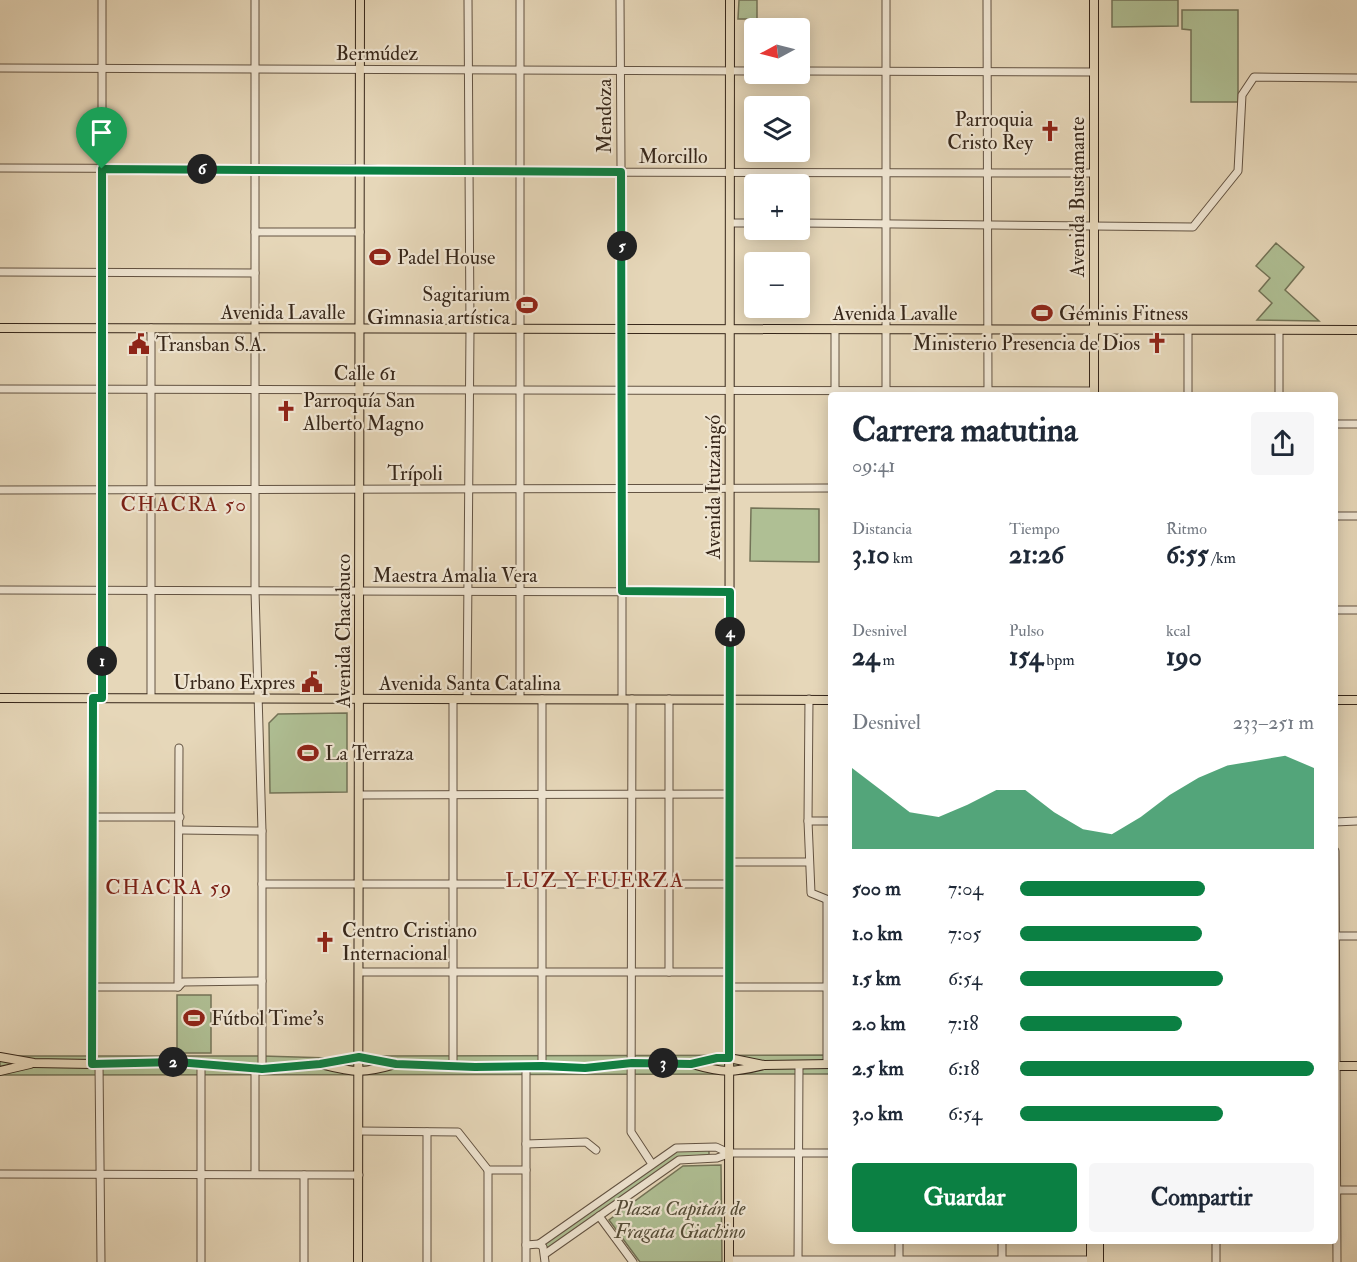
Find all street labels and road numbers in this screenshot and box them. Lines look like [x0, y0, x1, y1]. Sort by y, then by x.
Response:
street label: Bermúdez [336, 41, 419, 66]
street label: Mendoza [592, 78, 617, 154]
street label: Avenida Bustamante [1065, 117, 1090, 278]
street label: Morcillo [638, 144, 708, 169]
street label: Avenida Lavalle [220, 300, 345, 325]
street label: Avenida Lavalle [832, 301, 957, 326]
street label: Calle 61 [334, 361, 396, 386]
street label: Avenida Ituzaingó [701, 415, 726, 560]
street label: Trípoli [387, 461, 443, 487]
street label: Avenida Chacabuco [331, 554, 356, 709]
street label: Maestra Amalia Vera [373, 563, 538, 588]
street label: Avenida Santa Catalina [378, 671, 562, 696]

